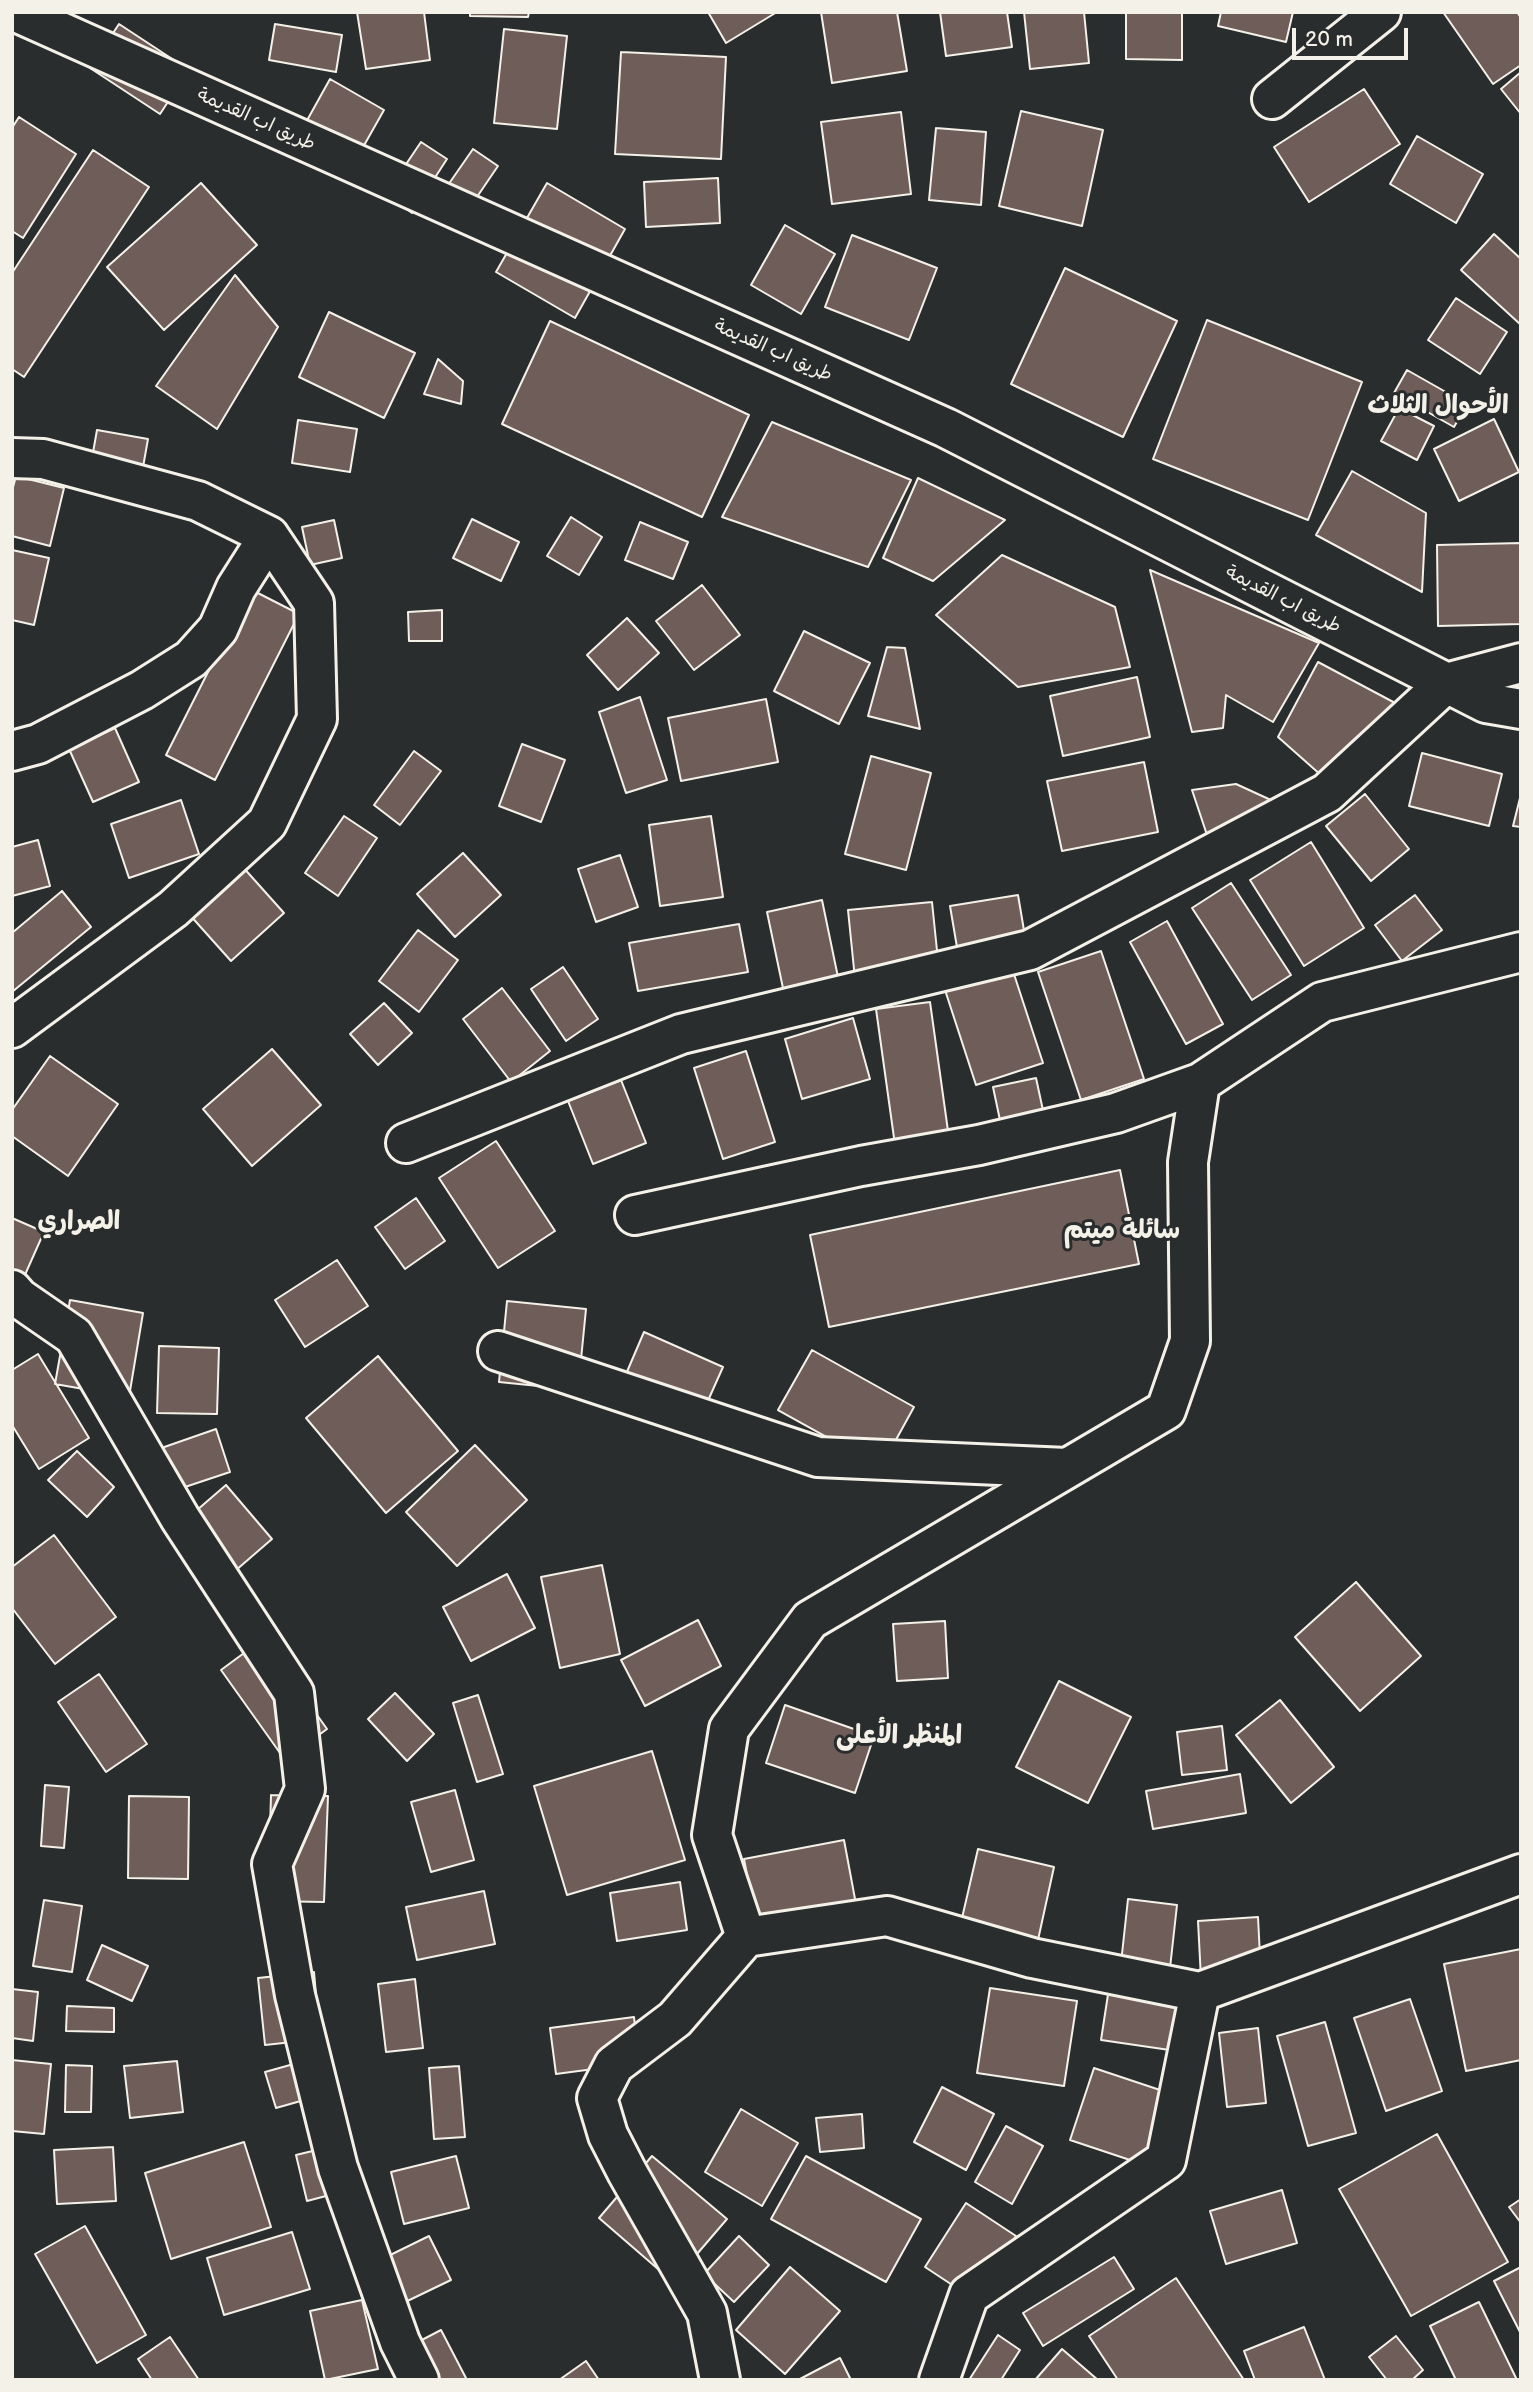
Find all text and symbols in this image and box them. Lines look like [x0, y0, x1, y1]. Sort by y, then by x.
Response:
scale bar [1295, 14, 1410, 58]
text: 20 m [1305, 27, 1353, 52]
street label: طريق اب القديمة [193, 84, 319, 156]
street label: طريق اب القديمة [710, 315, 836, 387]
district label: الأحوال الثلاث [1367, 390, 1509, 422]
street label: طريق اب القديمة [1221, 561, 1345, 639]
district label: الصراري [38, 1206, 120, 1238]
district label: سائلة ميتم [1064, 1215, 1180, 1247]
district label: المنظر الأعلى [836, 1720, 962, 1752]

